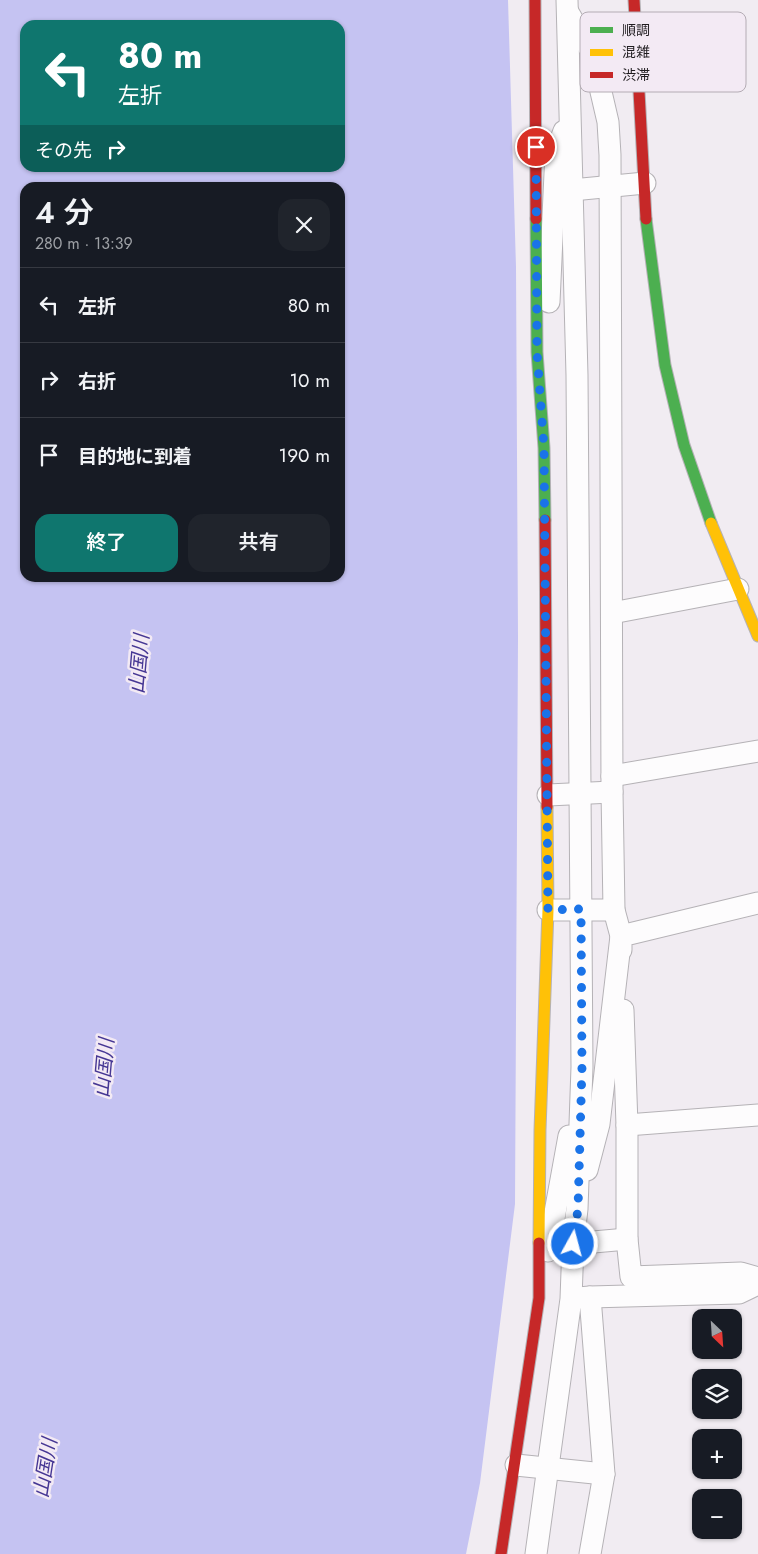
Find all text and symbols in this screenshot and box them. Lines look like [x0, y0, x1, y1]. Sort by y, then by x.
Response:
legend [580, 12, 746, 92]
text: 順調 [622, 20, 650, 40]
text: 80 m [118, 31, 202, 81]
icon: left [35, 40, 100, 105]
text: 混雑 [622, 42, 650, 62]
text: 渋滞 [622, 65, 650, 85]
text: 左折 [118, 79, 162, 111]
pin [515, 126, 557, 168]
icon: arrive [522, 133, 550, 161]
icon: right [102, 135, 130, 163]
text: その先 [35, 137, 92, 164]
text: 4 分 [35, 191, 94, 234]
button: close [278, 199, 330, 251]
text: 280 m · 13:39 [35, 232, 133, 255]
icon: left [35, 291, 63, 319]
text: 80 m [288, 292, 330, 319]
text: 左折 [78, 293, 116, 320]
icon: right [35, 366, 63, 394]
text: 10 m [290, 367, 330, 394]
text: 右折 [78, 368, 116, 395]
icon: arrive [35, 441, 63, 469]
text: 190 m [279, 442, 330, 469]
text: 目的地に到着 [78, 443, 192, 470]
button: 終了 [35, 514, 178, 572]
button: 共有 [188, 514, 330, 572]
water label: 山国川 [122, 631, 157, 695]
water label: 山国川 [87, 1035, 122, 1099]
position arrow [546, 1217, 598, 1269]
north arrow [692, 1309, 742, 1359]
map controls [692, 1309, 742, 1539]
button: layers [692, 1369, 742, 1419]
button: + [692, 1429, 742, 1479]
water label: 山国川 [26, 1434, 65, 1500]
button: − [692, 1489, 742, 1539]

